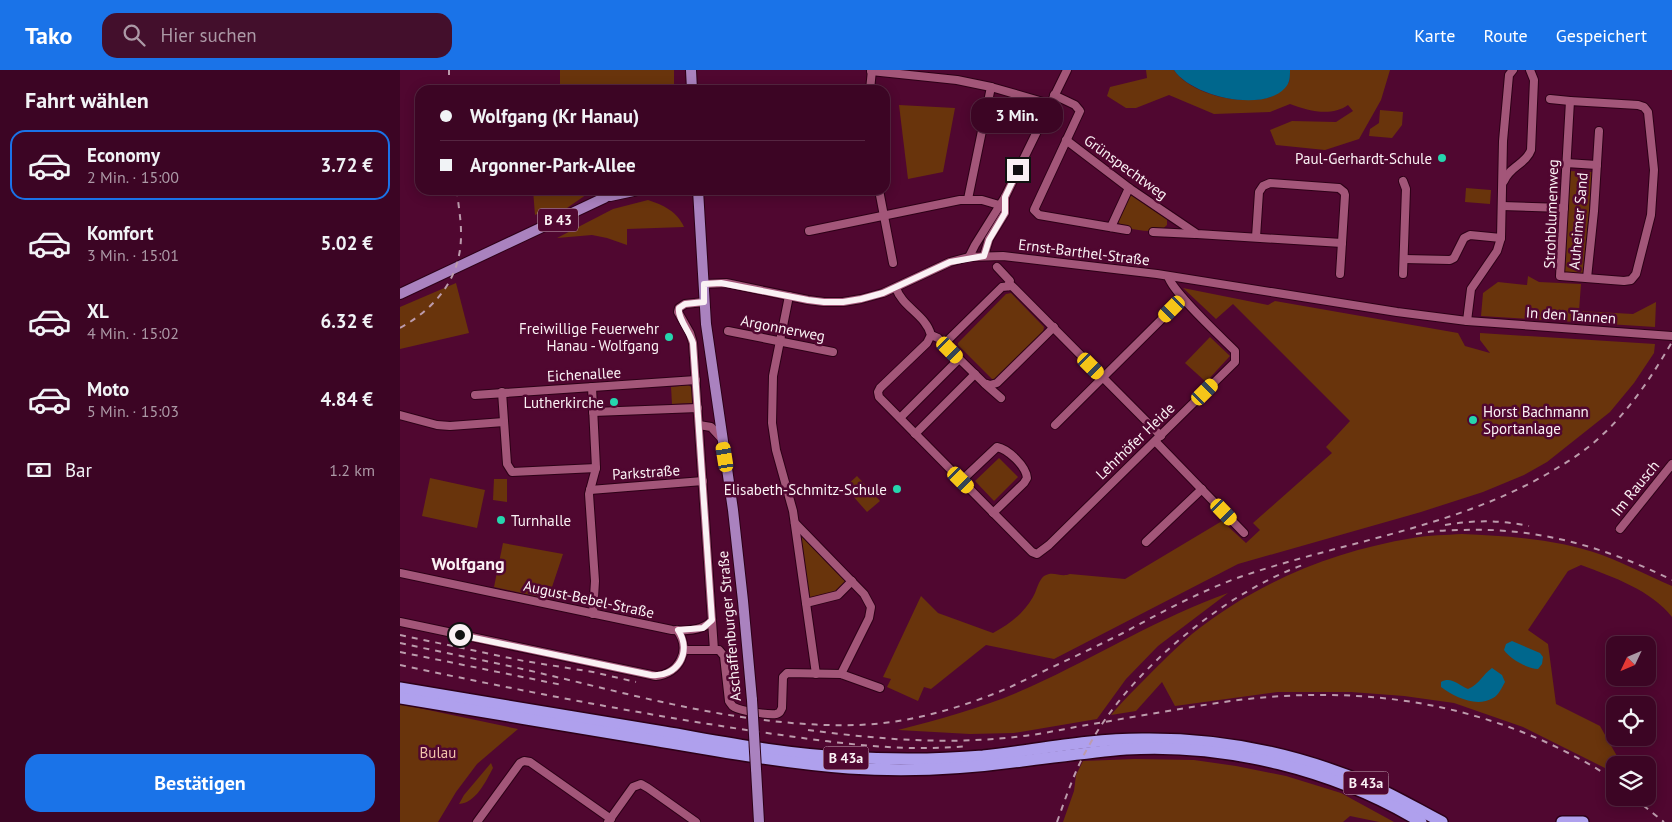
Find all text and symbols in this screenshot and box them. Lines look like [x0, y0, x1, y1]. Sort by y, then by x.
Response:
search box [102, 13, 452, 58]
text: Tako [25, 20, 72, 51]
icon: search [120, 21, 148, 49]
text: Hier suchen [160, 23, 257, 47]
text: Karte [1414, 24, 1455, 47]
text: Route [1483, 24, 1528, 47]
text: Gespeichert [1556, 24, 1647, 47]
text: Fahrt wählen [25, 86, 149, 114]
callout: 3 Min. [972, 98, 1064, 132]
text: Wolfgang (Kr Hanau) [470, 104, 639, 128]
text: 3 Min. [996, 105, 1038, 125]
street label: Grünspechtweg [1080, 130, 1172, 204]
icon: car [27, 143, 72, 188]
text: Economy [87, 143, 160, 167]
place label: Paul-Gerhardt-Schule [1295, 149, 1432, 168]
marker: Paul-Gerhardt-Schule [1436, 152, 1448, 164]
text: 3.72 € [320, 153, 373, 177]
text: Argonner-Park-Allee [470, 153, 636, 177]
route end [1007, 159, 1029, 181]
street label: Strohblumenweg [1540, 159, 1562, 269]
text: 2 Min. · 15:00 [87, 167, 179, 187]
street label: Auheimer Sand [1564, 172, 1592, 270]
road number: B 43 [538, 208, 578, 232]
icon: car [27, 221, 72, 266]
text: Komfort [87, 221, 153, 245]
text: 5.02 € [320, 231, 373, 255]
street label: Ernst-Barthel-Straße [1017, 235, 1151, 269]
text: 3 Min. · 15:01 [87, 245, 179, 265]
car [1156, 293, 1187, 325]
icon: car [27, 299, 72, 344]
text: XL [87, 299, 109, 323]
street label: In den Tannen [1525, 302, 1617, 328]
text: 6.32 € [320, 309, 373, 333]
street label: Argonnerweg [739, 311, 827, 345]
place label: Freiwillige Feuerwehr Hanau - Wolfgang [519, 319, 659, 355]
text: 4 Min. · 15:02 [87, 323, 179, 343]
marker: Freiwillige Feuerwehr Hanau - Wolfgang [663, 331, 675, 343]
car [934, 334, 965, 366]
car [1075, 350, 1106, 382]
street label: Eichenallee [546, 363, 622, 385]
car [1189, 376, 1220, 408]
icon: car [27, 377, 72, 422]
text: Moto [87, 377, 129, 401]
text: 4.84 € [320, 387, 373, 411]
place label: Lutherkirche [524, 393, 604, 412]
marker: Lutherkirche [608, 396, 620, 408]
street label: Lehrhöfer Heide [1091, 399, 1179, 483]
text: 5 Min. · 15:03 [87, 401, 179, 421]
place label: Horst Bachmann Sportanlage [1483, 402, 1589, 438]
marker: Horst Bachmann Sportanlage [1467, 414, 1479, 426]
car [715, 441, 734, 473]
icon: cash [25, 456, 53, 484]
street label: Im Rausch [1607, 456, 1663, 520]
text: Bar [65, 458, 92, 482]
text: 1.2 km [329, 460, 375, 480]
street label: Parkstraße [611, 460, 681, 484]
car [945, 464, 976, 496]
place label: Elisabeth-Schmitz-Schule [724, 480, 887, 499]
marker: Elisabeth-Schmitz-Schule [891, 483, 903, 495]
car [1208, 496, 1239, 528]
place label: Turnhalle [511, 511, 571, 530]
marker: Turnhalle [495, 514, 507, 526]
street label: Aschaffenburger Straße [713, 550, 745, 702]
district label: Wolfgang [431, 552, 505, 575]
street label: August-Bebel-Straße [522, 576, 656, 622]
route start [449, 624, 471, 646]
north arrow [1606, 636, 1656, 686]
map controls [1606, 636, 1656, 806]
button: locate [1606, 696, 1656, 746]
park label: Bulau [420, 743, 456, 762]
road number: B 43a [824, 746, 868, 770]
button: Bestätigen [25, 754, 375, 812]
button: layers [1606, 756, 1656, 806]
road number: B 43a [1344, 771, 1388, 794]

